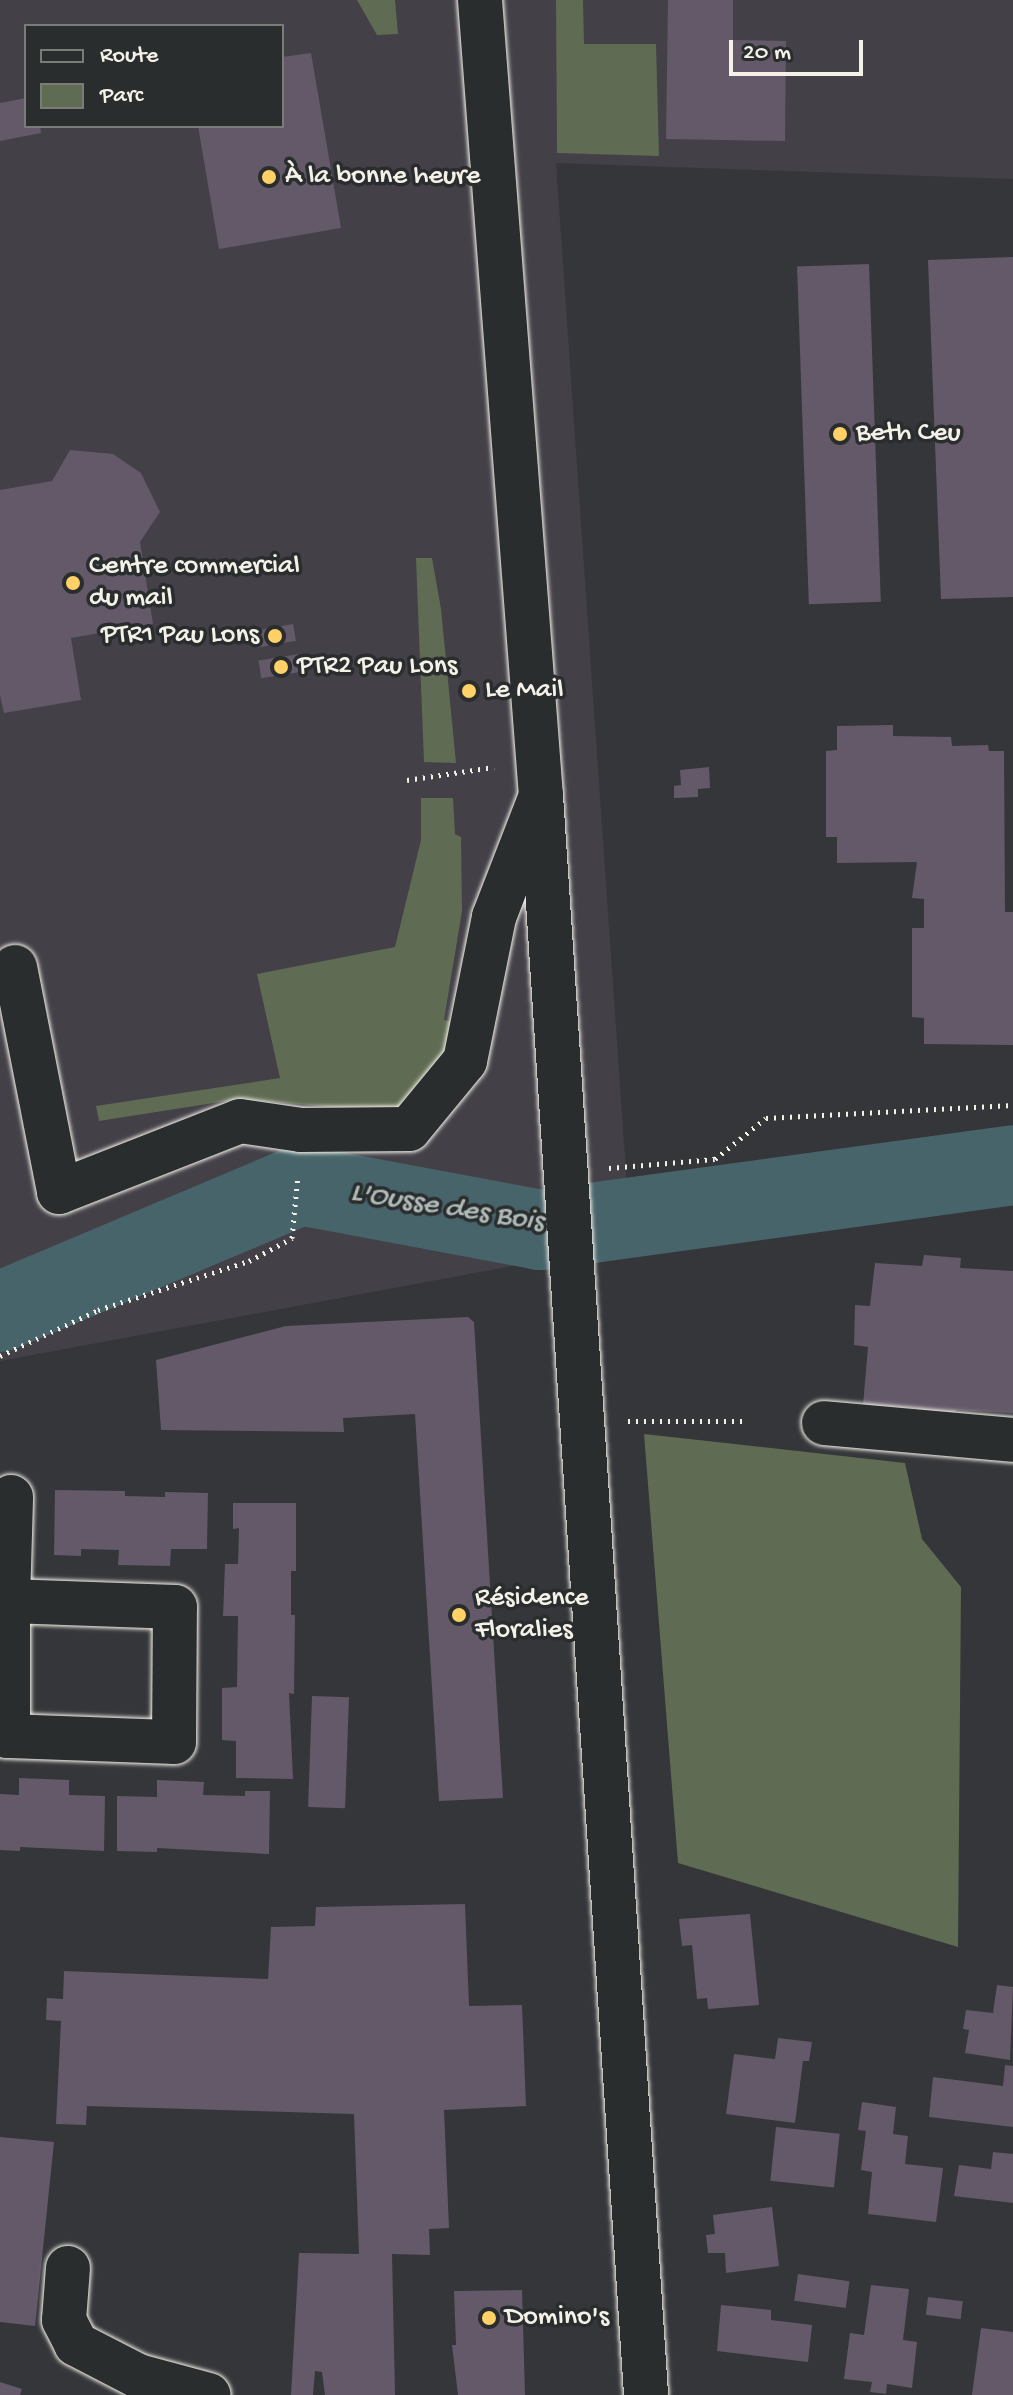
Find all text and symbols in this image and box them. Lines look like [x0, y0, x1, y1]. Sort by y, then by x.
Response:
legend [24, 24, 284, 128]
scale bar [733, 24, 867, 74]
text: 20 m [743, 39, 791, 68]
text: Route [100, 42, 158, 71]
text: Parc [100, 82, 143, 111]
place label: À la bonne heure [285, 160, 480, 194]
marker: À la bonne heure [260, 168, 278, 186]
place label: Beth Ceu [856, 417, 961, 451]
marker: Beth Ceu [831, 425, 849, 443]
place label: Centre commercial du mail [89, 550, 300, 616]
marker: Centre commercial du mail [64, 574, 82, 592]
place label: PTR1 Pau Lons [101, 619, 259, 653]
marker: PTR1 Pau Lons [266, 627, 284, 645]
place label: PTR2 Pau Lons [297, 650, 457, 684]
marker: PTR2 Pau Lons [272, 658, 290, 676]
place label: Le Mail [485, 674, 564, 708]
marker: Le Mail [460, 682, 478, 700]
water label: L'Ousse des Bois [348, 1176, 546, 1242]
place label: Résidence Floralies [475, 1582, 589, 1648]
marker: Résidence Floralies [450, 1606, 468, 1624]
place label: Domino's [505, 2301, 609, 2335]
marker: Domino's [480, 2309, 498, 2327]

